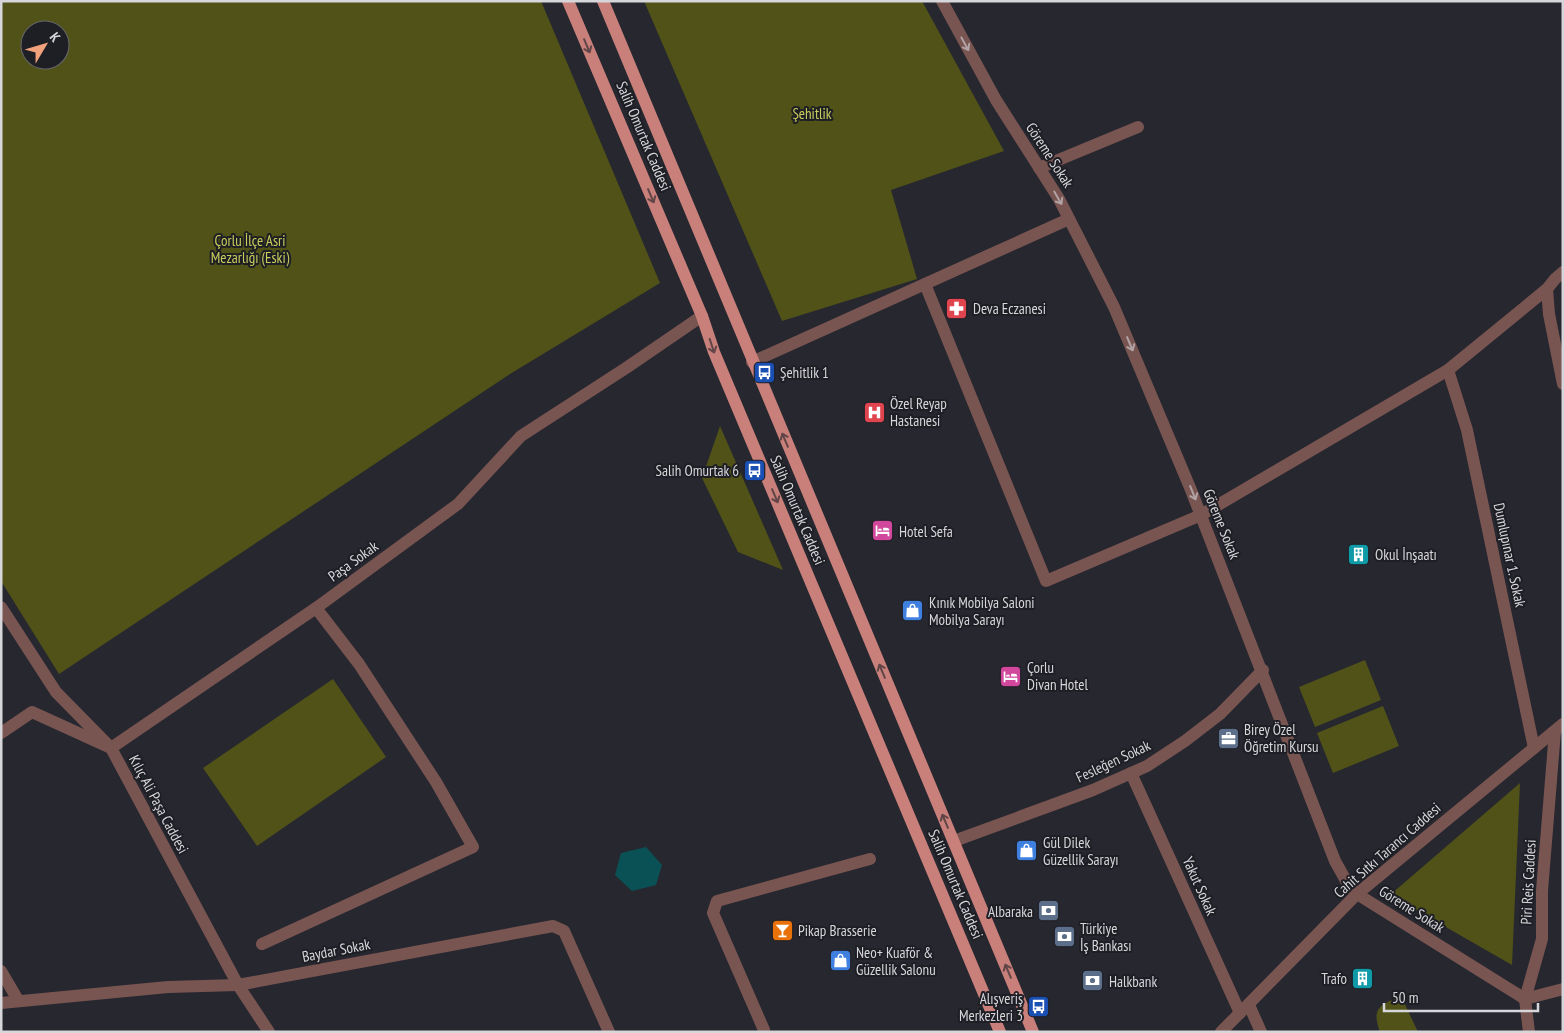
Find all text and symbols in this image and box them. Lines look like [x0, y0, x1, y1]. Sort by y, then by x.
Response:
north arrow [20, 20, 70, 70]
text: K [46, 29, 65, 46]
one-way arrow [960, 37, 970, 51]
one-way arrow [583, 38, 593, 53]
street label: Salih Omurtak Caddesi [612, 78, 676, 194]
park label: Şehitlik [792, 104, 832, 123]
street label: Göreme Sokak [1022, 119, 1078, 191]
one-way arrow [648, 188, 657, 203]
one-way arrow [1054, 190, 1063, 205]
park label: Çorlu İlçe Asri Mezarlığı (Eski) [211, 231, 290, 267]
pharmacy icon: Deva Eczanesi [945, 296, 969, 320]
place label: Deva Eczanesi [973, 299, 1046, 318]
one-way arrow [1125, 336, 1135, 351]
one-way arrow [708, 338, 717, 353]
bus stop icon: Şehitlik 1 [752, 360, 776, 384]
place label: Şehitlik 1 [780, 363, 829, 382]
place label: Özel Reyap Hastanesi [890, 394, 947, 430]
hospital icon: Özel Reyap Hastanesi [862, 400, 886, 424]
one-way arrow [780, 433, 789, 449]
street label: Salih Omurtak Caddesi [766, 452, 830, 568]
bus stop icon: Salih Omurtak 6 [743, 458, 767, 482]
place label: Salih Omurtak 6 [656, 461, 739, 480]
one-way arrow [1189, 485, 1198, 501]
street label: Göreme Sokak [1199, 486, 1245, 562]
one-way arrow [770, 488, 780, 503]
street label: Dumlupınar 1. Sokak [1490, 501, 1530, 609]
hotel icon: Hotel Sefa [871, 519, 895, 543]
place label: Hotel Sefa [899, 522, 953, 541]
street label: Paşa Sokak [324, 536, 382, 585]
building icon: Okul İnşaatı [1347, 542, 1371, 566]
place label: Okul İnşaatı [1375, 545, 1437, 564]
place label: Kınık Mobilya Saloni Mobilya Sarayı [929, 593, 1034, 629]
shop icon: Kınık Mobilya Saloni Mobilya Sarayı [901, 599, 925, 623]
place label: Çorlu Divan Hotel [1027, 658, 1088, 694]
one-way arrow [876, 664, 886, 679]
hotel icon: Çorlu Divan Hotel [999, 664, 1023, 688]
place label: Birey Özel Öğretim Kursu [1244, 720, 1319, 756]
office icon: Birey Özel Öğretim Kursu [1216, 726, 1240, 750]
street label: Fesleğen Sokak [1073, 735, 1153, 787]
street label: Kılıç Ali Paşa Caddesi [125, 751, 193, 857]
street label: Cahit Sıtkı Tarancı Caddesi [1330, 798, 1444, 902]
one-way arrow [939, 814, 949, 829]
street label: Salih Omurtak Caddesi [924, 826, 988, 942]
place label: Gül Dilek Güzellik Sarayı [1043, 833, 1119, 869]
shop icon: Gül Dilek Güzellik Sarayı [1015, 839, 1039, 863]
street label: Piri Reis Caddesi [1516, 839, 1540, 925]
street label: Yakut Sokak [1179, 854, 1221, 918]
street label: Göreme Sokak [1376, 881, 1448, 937]
bank icon: Albaraka [1037, 899, 1061, 923]
place label: Albaraka [988, 902, 1033, 921]
bar icon: Pikap Brasserie [770, 918, 794, 942]
place label: Türkiye İş Bankası [1080, 919, 1132, 955]
place label: Pikap Brasserie [798, 921, 877, 940]
bank icon: Türkiye İş Bankası [1052, 925, 1076, 949]
street label: Baydar Sokak [300, 934, 372, 966]
place label: Neo+ Kuaför & Güzellik Salonu [856, 943, 936, 979]
shop icon: Neo+ Kuaför & Güzellik Salonu [828, 949, 852, 973]
one-way arrow [1002, 964, 1012, 979]
building icon: Trafo [1351, 966, 1375, 990]
bank icon: Halkbank [1081, 969, 1105, 993]
place label: Trafo [1321, 969, 1347, 988]
place label: Halkbank [1109, 972, 1157, 991]
scale bar [1384, 980, 1538, 1012]
text: 50 m [1392, 988, 1418, 1007]
place label: Alışveriş Merkezleri 3 [959, 989, 1023, 1025]
bus stop icon: Alışveriş Merkezleri 3 [1027, 995, 1051, 1019]

